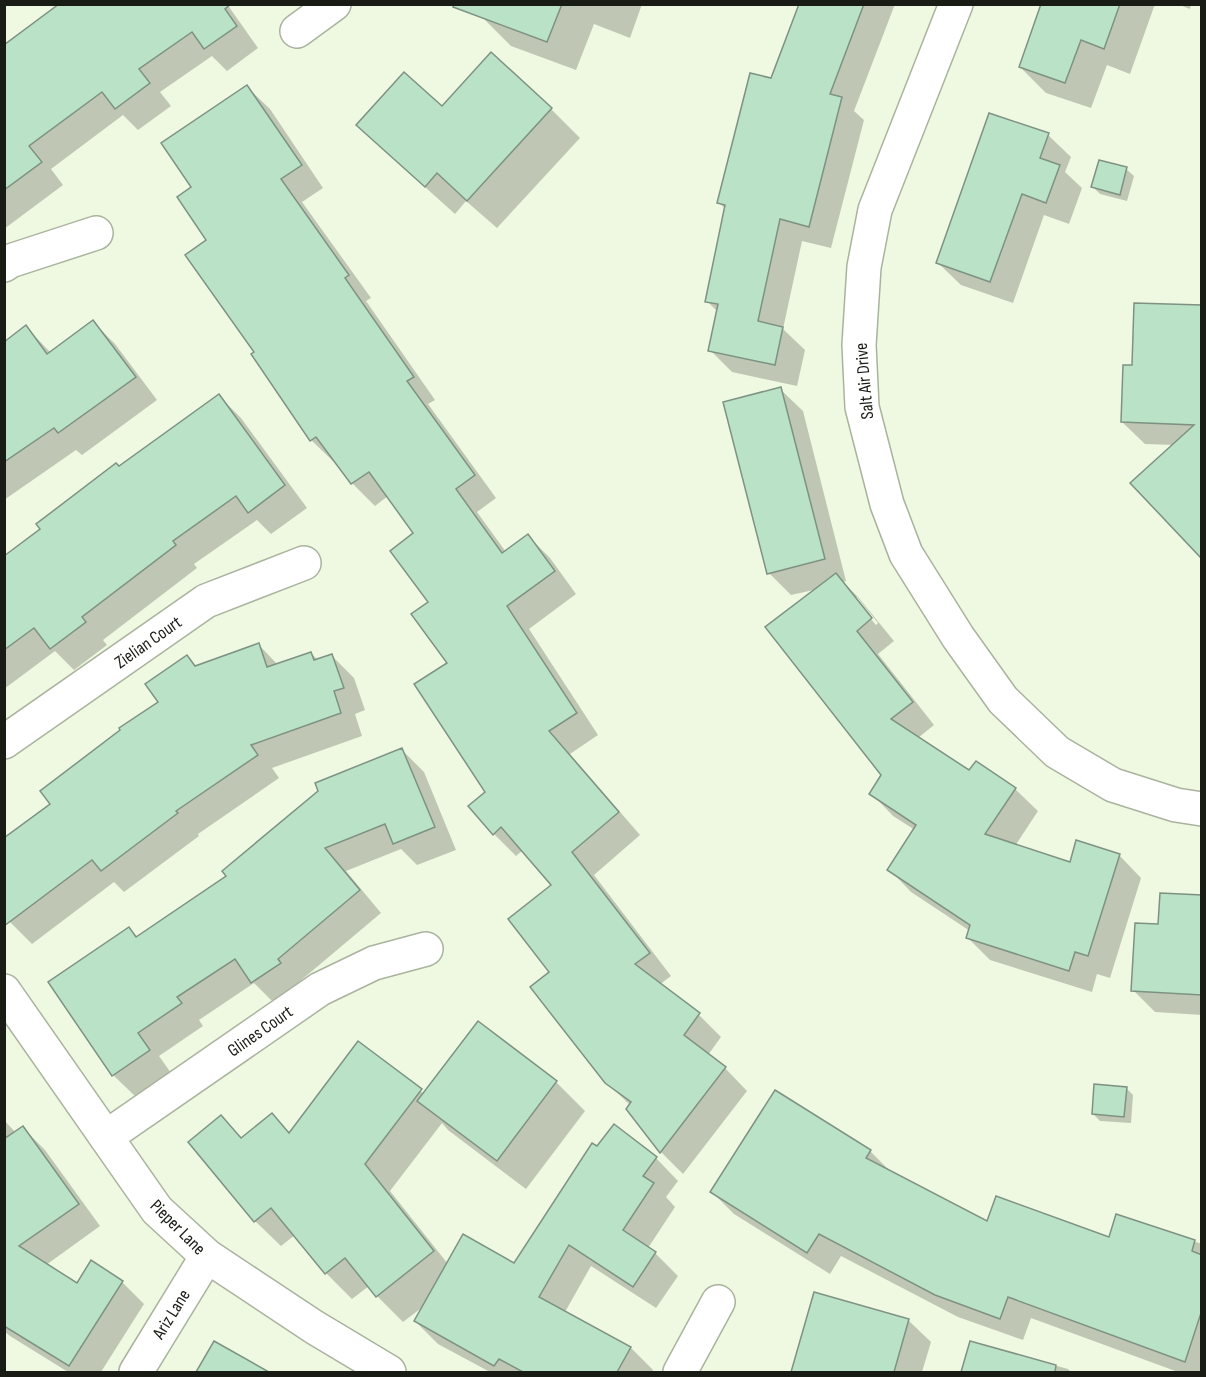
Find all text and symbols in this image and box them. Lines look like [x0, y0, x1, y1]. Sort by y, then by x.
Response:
street label: Salt Air Drive [851, 342, 878, 420]
street label: Zielian Court [111, 611, 186, 673]
street label: Glines Court [224, 1001, 297, 1061]
street label: Pieper Lane [146, 1195, 210, 1259]
street label: Ariz Lane [148, 1286, 195, 1344]

